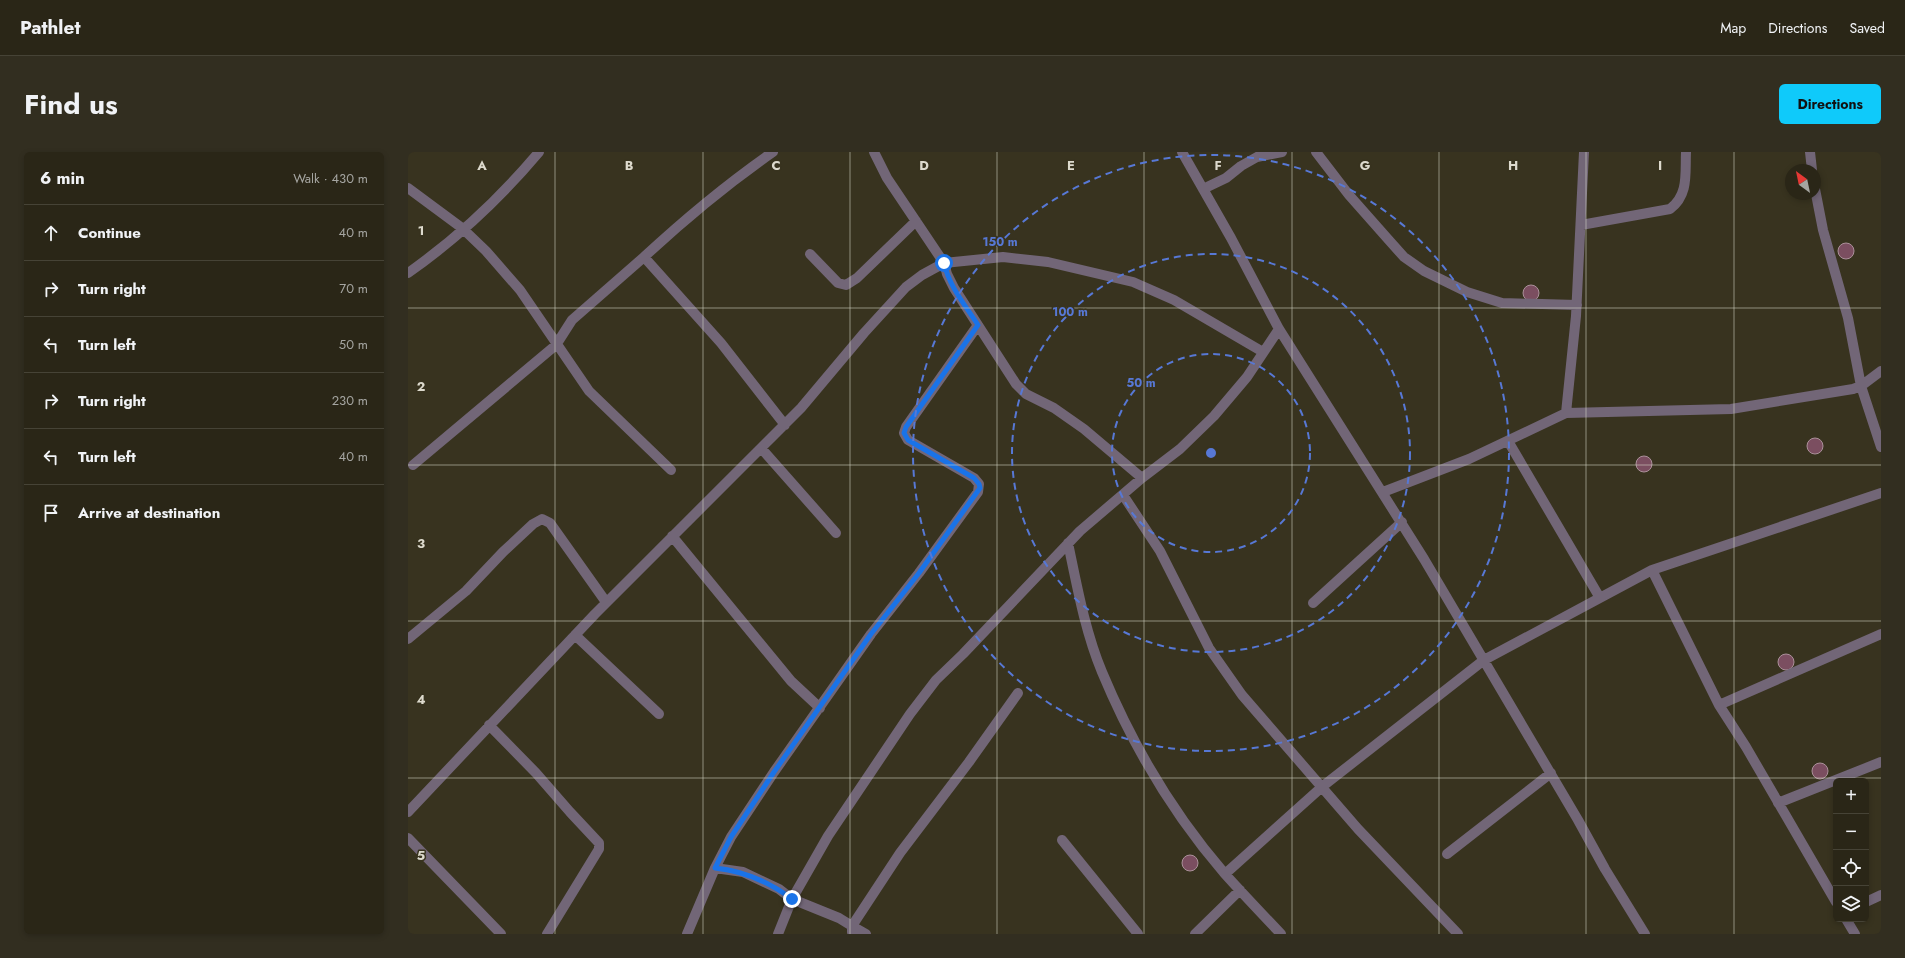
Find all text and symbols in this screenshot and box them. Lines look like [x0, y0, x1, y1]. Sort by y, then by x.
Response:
text: Pathlet [20, 14, 80, 41]
text: Map [1720, 18, 1746, 38]
text: Directions [1768, 18, 1828, 38]
text: Saved [1850, 18, 1885, 38]
text: Find us [24, 84, 118, 125]
button: Directions [1779, 84, 1881, 124]
text: A [476, 156, 487, 175]
text: B [625, 156, 634, 175]
text: C [771, 156, 781, 175]
text: D [919, 156, 929, 175]
text: E [1067, 156, 1075, 175]
text: F [1214, 156, 1222, 175]
text: G [1360, 156, 1371, 175]
text: H [1508, 156, 1518, 175]
text: I [1658, 156, 1662, 175]
north arrow [1785, 164, 1821, 200]
text: 6 min [40, 166, 85, 190]
text: Walk · 430 m [293, 169, 368, 188]
text: 1 [418, 221, 424, 240]
icon: ahead [40, 222, 62, 244]
text: Continue [78, 222, 141, 244]
text: 40 m [339, 223, 368, 242]
text: 150 m [982, 233, 1018, 251]
route start [935, 254, 953, 272]
icon: right [40, 278, 62, 300]
text: Turn right [78, 278, 146, 300]
text: 70 m [339, 279, 368, 298]
text: 100 m [1052, 303, 1088, 321]
icon: left [40, 334, 62, 356]
text: Turn left [78, 334, 136, 356]
text: 50 m [339, 335, 368, 354]
text: 50 m [1126, 374, 1156, 392]
text: 2 [417, 377, 425, 396]
icon: right [40, 390, 62, 412]
text: Turn right [78, 390, 146, 412]
text: 230 m [332, 391, 368, 410]
icon: left [40, 446, 62, 468]
text: Turn left [78, 446, 136, 468]
centre of rings [1204, 446, 1218, 460]
text: 40 m [339, 447, 368, 466]
icon: arrive [40, 502, 62, 524]
text: Arrive at destination [78, 502, 220, 524]
text: 3 [417, 534, 425, 553]
text: 4 [416, 690, 426, 709]
map controls [1833, 778, 1869, 922]
button: + [1833, 778, 1869, 814]
button: − [1833, 814, 1869, 850]
text: 5 [417, 846, 425, 865]
button: locate [1833, 850, 1869, 886]
button: layers [1833, 886, 1869, 922]
route end [783, 890, 801, 908]

